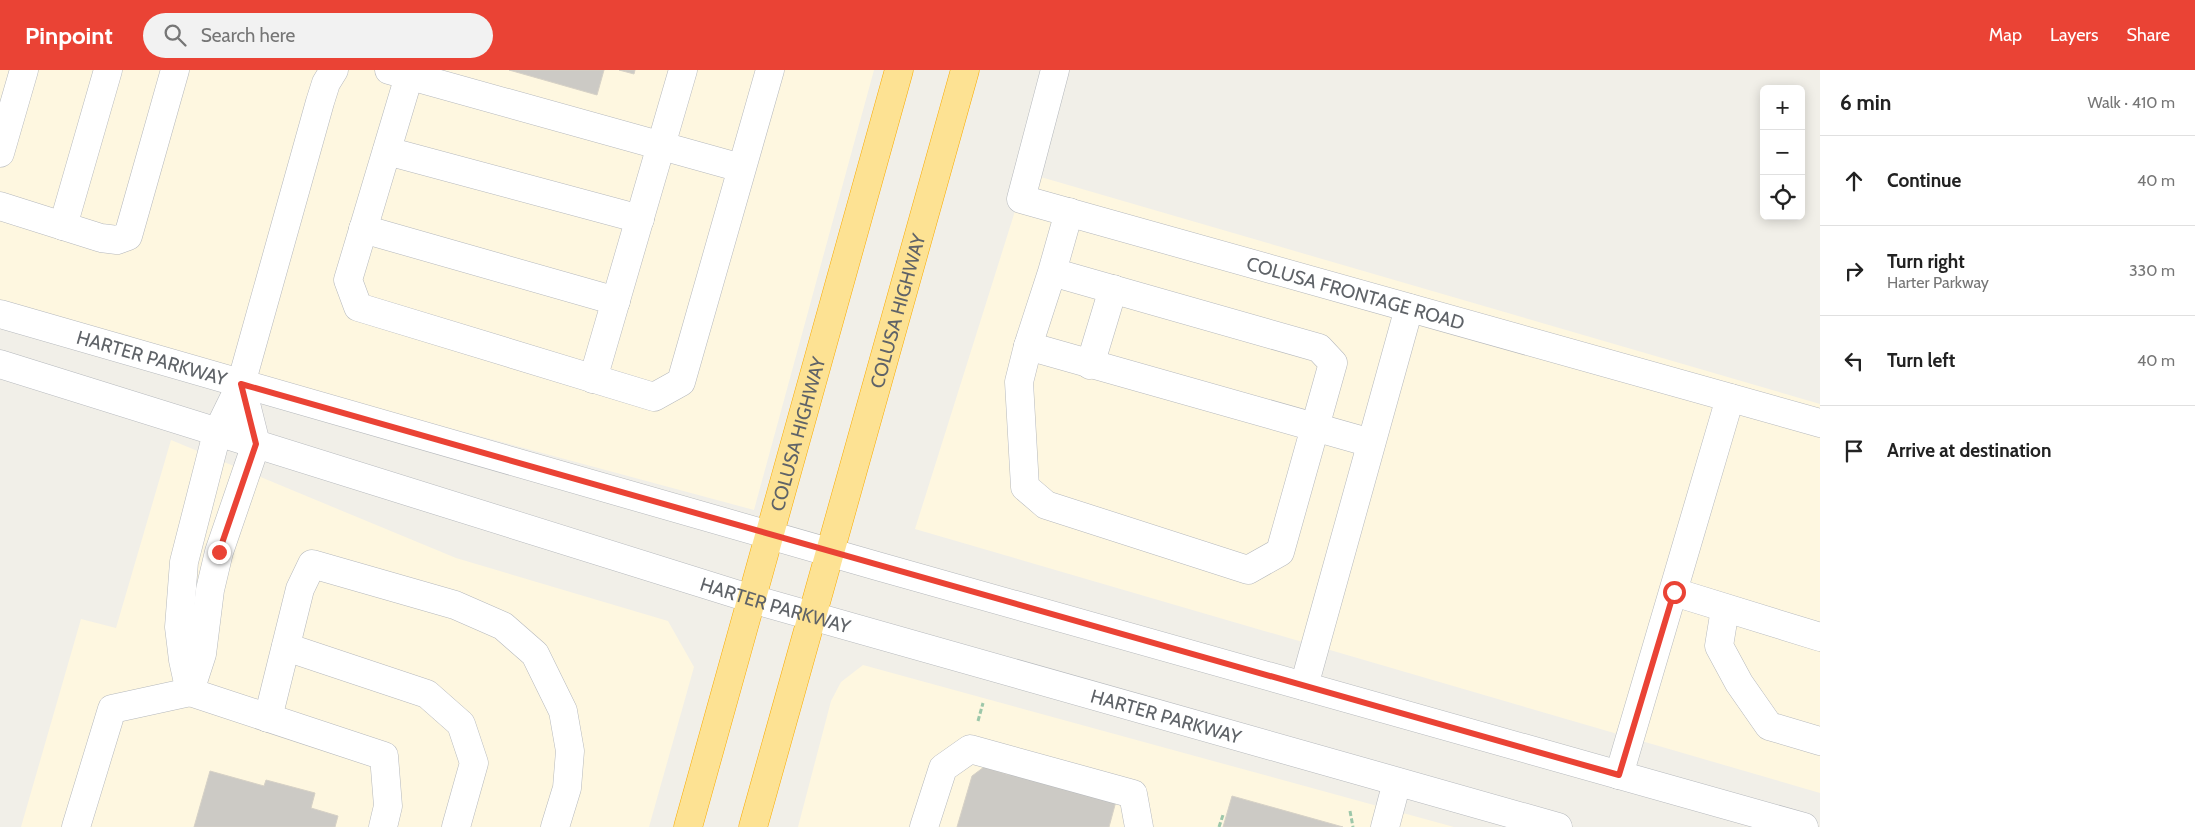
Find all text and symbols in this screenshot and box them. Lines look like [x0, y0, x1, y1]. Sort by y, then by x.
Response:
search box [143, 13, 493, 58]
text: Pinpoint [25, 21, 113, 50]
icon: search [161, 21, 189, 49]
text: Search here [201, 24, 295, 47]
text: Map [1989, 24, 2022, 46]
text: Layers [2050, 24, 2099, 46]
text: Share [2127, 24, 2170, 46]
map controls [1760, 85, 1805, 220]
button: + [1760, 85, 1805, 130]
text: 6 min [1840, 90, 1891, 115]
text: Walk · 410 m [2088, 93, 2175, 112]
button: − [1760, 130, 1805, 175]
icon: ahead [1840, 167, 1868, 195]
text: Continue [1887, 169, 1961, 192]
text: 40 m [2137, 171, 2175, 190]
button: locate [1760, 175, 1805, 220]
street label: COLUSA HIGHWAY [865, 231, 930, 391]
text: Turn right [1887, 250, 1965, 273]
street label: COLUSA FRONTAGE ROAD [1244, 251, 1467, 334]
icon: right [1840, 257, 1868, 285]
text: 330 m [2129, 261, 2175, 280]
text: Harter Parkway [1887, 273, 1989, 292]
street label: HARTER PARKWAY [74, 325, 230, 390]
icon: left [1840, 347, 1868, 375]
text: Turn left [1887, 349, 1955, 372]
text: 40 m [2137, 351, 2175, 370]
street label: COLUSA HIGHWAY [765, 354, 830, 514]
icon: arrive [1840, 437, 1868, 465]
text: Arrive at destination [1887, 439, 2051, 462]
route end [208, 541, 231, 564]
street label: HARTER PARKWAY [697, 572, 853, 638]
route start [1663, 581, 1686, 604]
street label: HARTER PARKWAY [1088, 684, 1244, 748]

